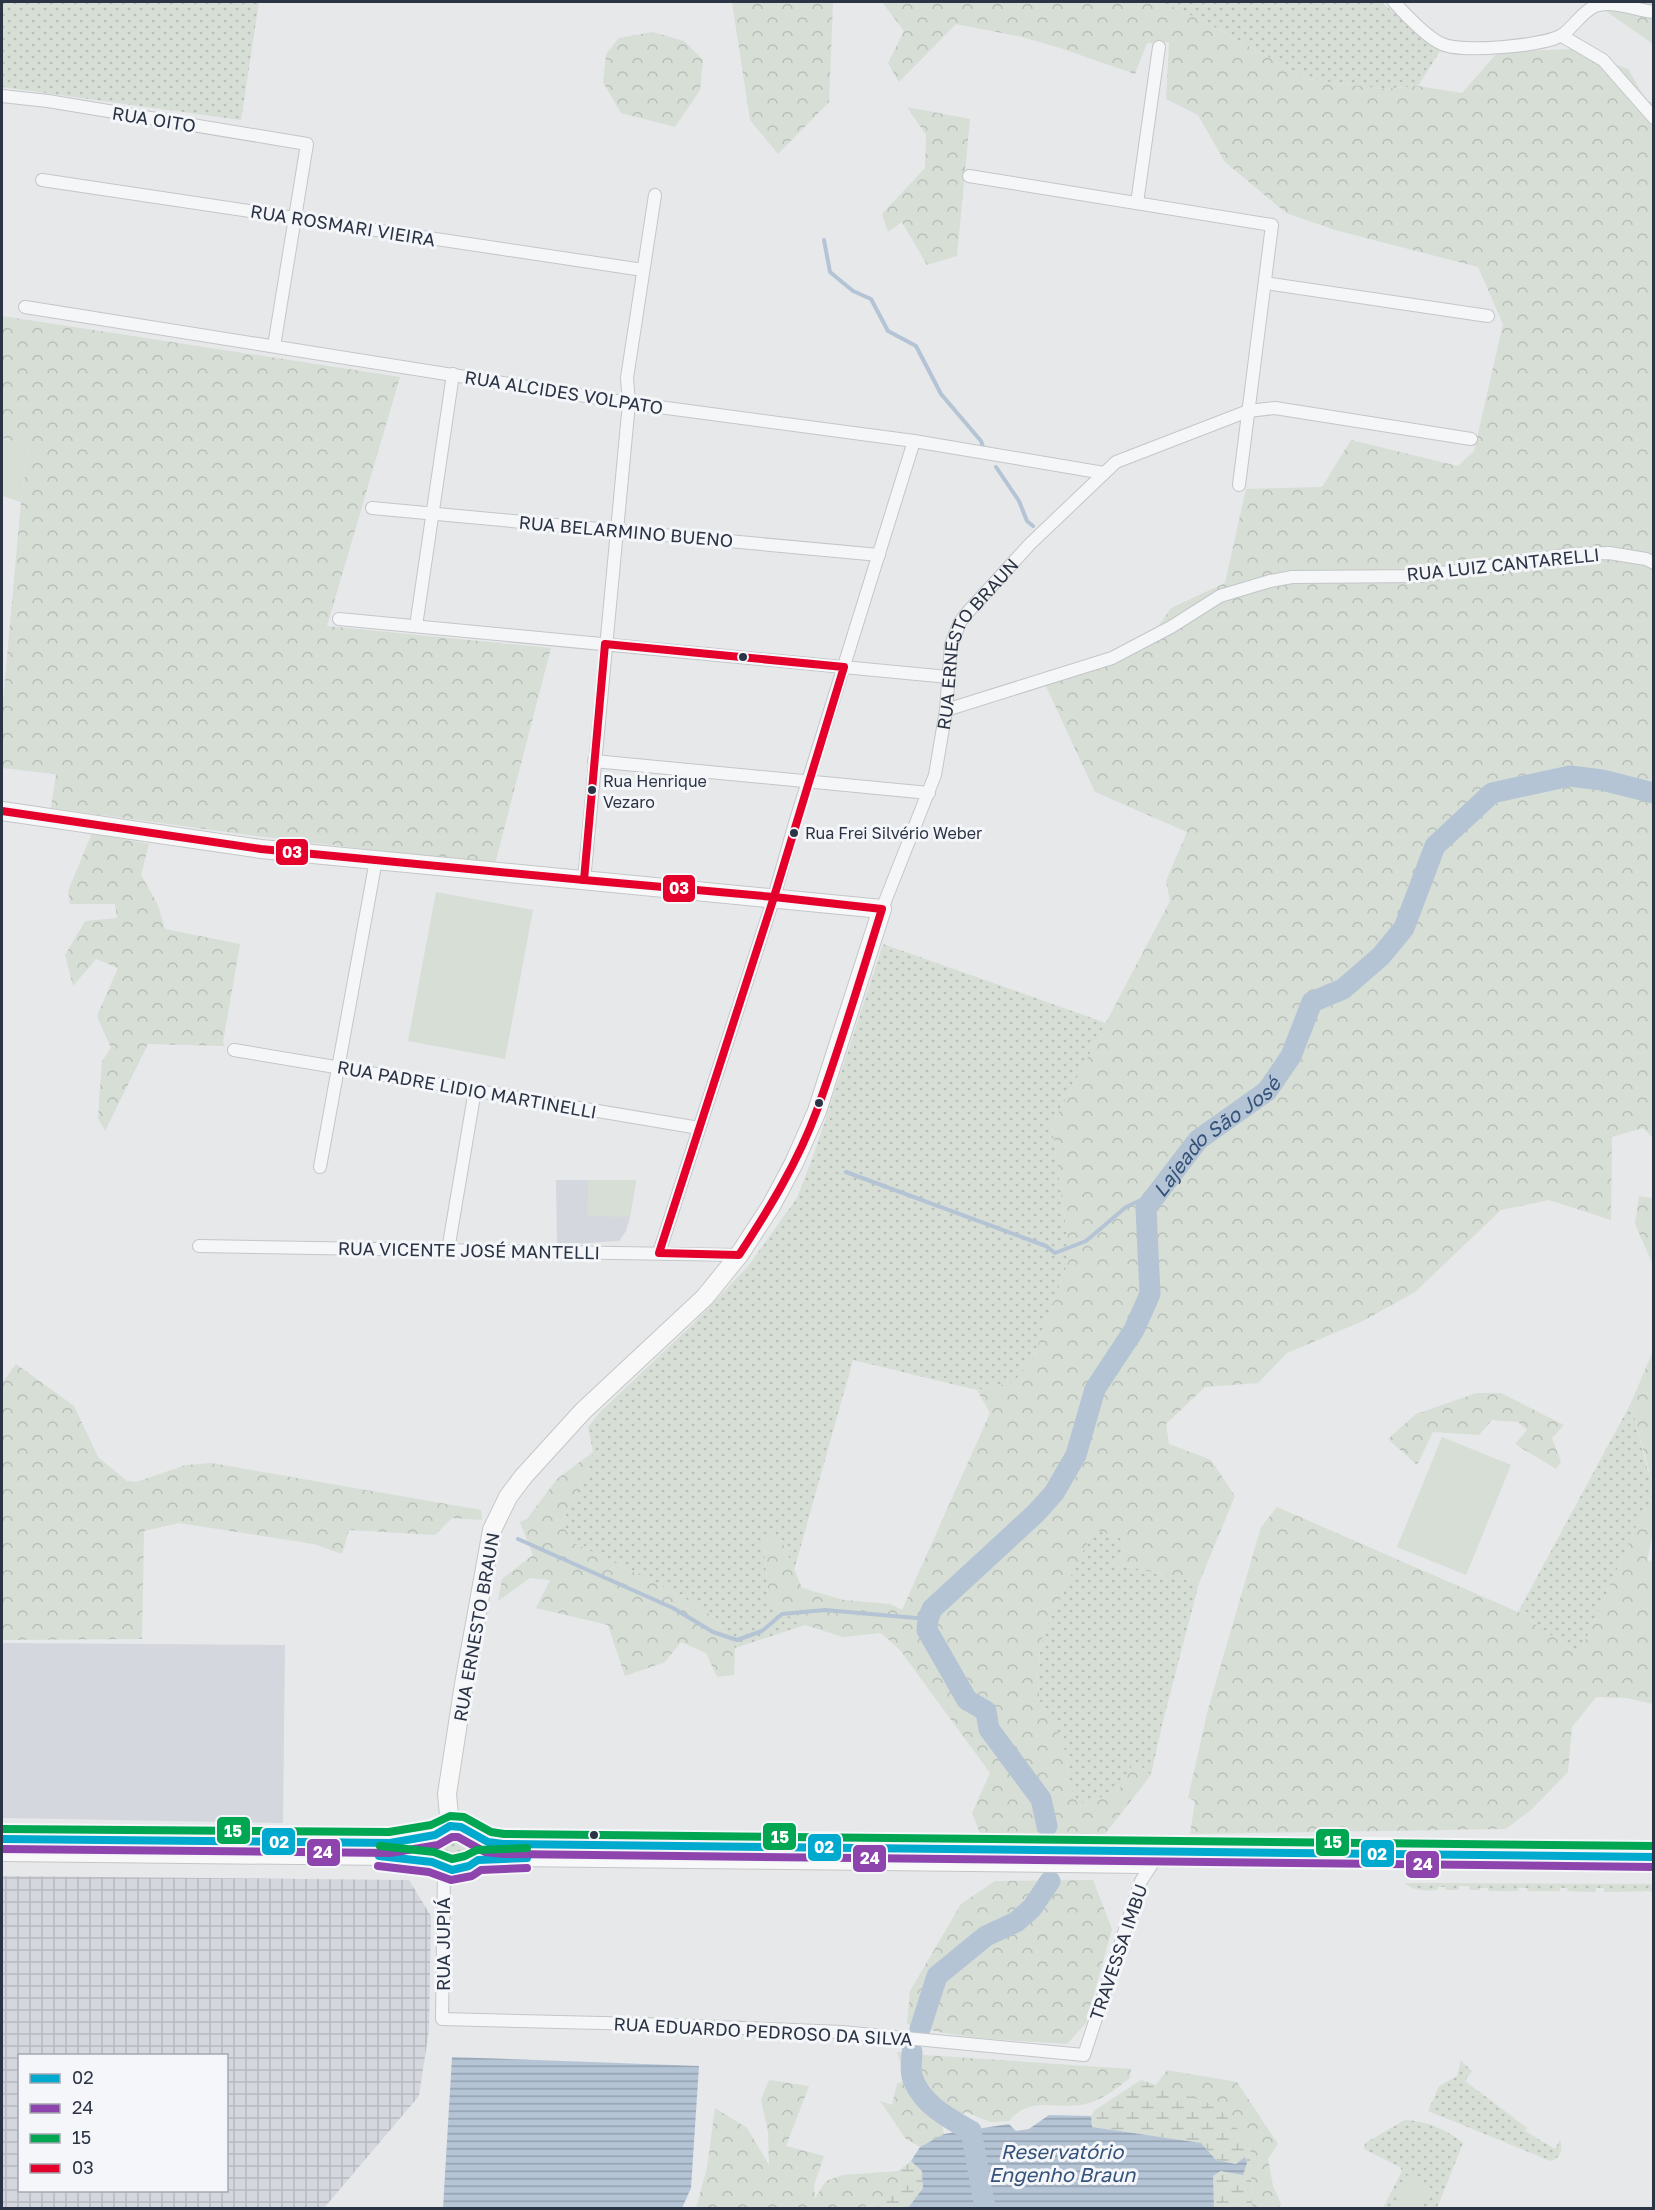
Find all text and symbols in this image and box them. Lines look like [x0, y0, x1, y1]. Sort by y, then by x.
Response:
street label: RUA OITO [111, 102, 197, 136]
street label: RUA ROSMARI VIEIRA [249, 200, 437, 250]
street label: RUA ALCIDES VOLPATO [463, 365, 665, 419]
street label: RUA BELARMINO BUENO [518, 511, 734, 551]
street label: RUA LUIZ CANTARELLI [1405, 543, 1601, 585]
street label: RUA ERNESTO BRAUN [932, 553, 1023, 731]
unlabelled marker [737, 651, 749, 663]
place label: Rua Henrique Vezaro [603, 771, 707, 812]
marker: Rua Henrique Vezaro [586, 784, 598, 796]
place label: Rua Frei Silvério Weber [805, 823, 982, 843]
marker: Rua Frei Silvério Weber [788, 827, 800, 839]
line badge: 03 [275, 838, 309, 866]
text: 03 [282, 842, 302, 862]
line badge: 03 [662, 874, 696, 903]
text: 03 [669, 878, 689, 898]
street label: RUA PADRE LIDIO MARTINELLI [335, 1055, 599, 1123]
water label: Lajeado São José [1147, 1070, 1286, 1201]
unlabelled marker [813, 1097, 825, 1109]
street label: RUA VICENTE JOSÉ MANTELLI [338, 1237, 600, 1263]
street label: RUA ERNESTO BRAUN [449, 1531, 503, 1723]
line badge: 15 [216, 1816, 251, 1845]
text: 15 [224, 1821, 242, 1841]
line badge: 15 [762, 1822, 797, 1851]
line badge: 02 [261, 1827, 296, 1856]
text: 15 [771, 1827, 789, 1847]
line badge: 15 [1315, 1828, 1350, 1857]
unlabelled marker [588, 1829, 600, 1841]
text: 02 [269, 1832, 289, 1852]
text: 15 [1324, 1832, 1342, 1852]
line badge: 02 [807, 1833, 842, 1862]
text: 02 [814, 1837, 834, 1857]
line badge: 24 [306, 1838, 341, 1867]
line badge: 02 [1360, 1839, 1395, 1868]
text: 24 [313, 1842, 333, 1862]
line badge: 24 [852, 1844, 887, 1873]
text: 02 [1367, 1844, 1387, 1864]
text: 24 [860, 1848, 880, 1868]
line badge: 24 [1405, 1850, 1440, 1879]
text: 24 [1413, 1854, 1433, 1874]
street label: TRAVESSA IMBU [1084, 1881, 1152, 2023]
street label: RUA JUPIÁ [432, 1897, 454, 1991]
street label: RUA EDUARDO PEDROSO DA SILVA [613, 2012, 913, 2050]
legend [18, 2054, 228, 2192]
text: 02 [72, 2066, 94, 2088]
text: 24 [72, 2096, 93, 2118]
text: 15 [72, 2126, 91, 2148]
water label: Reservatório Engenho Braun [989, 2139, 1136, 2187]
text: 03 [72, 2156, 94, 2178]

